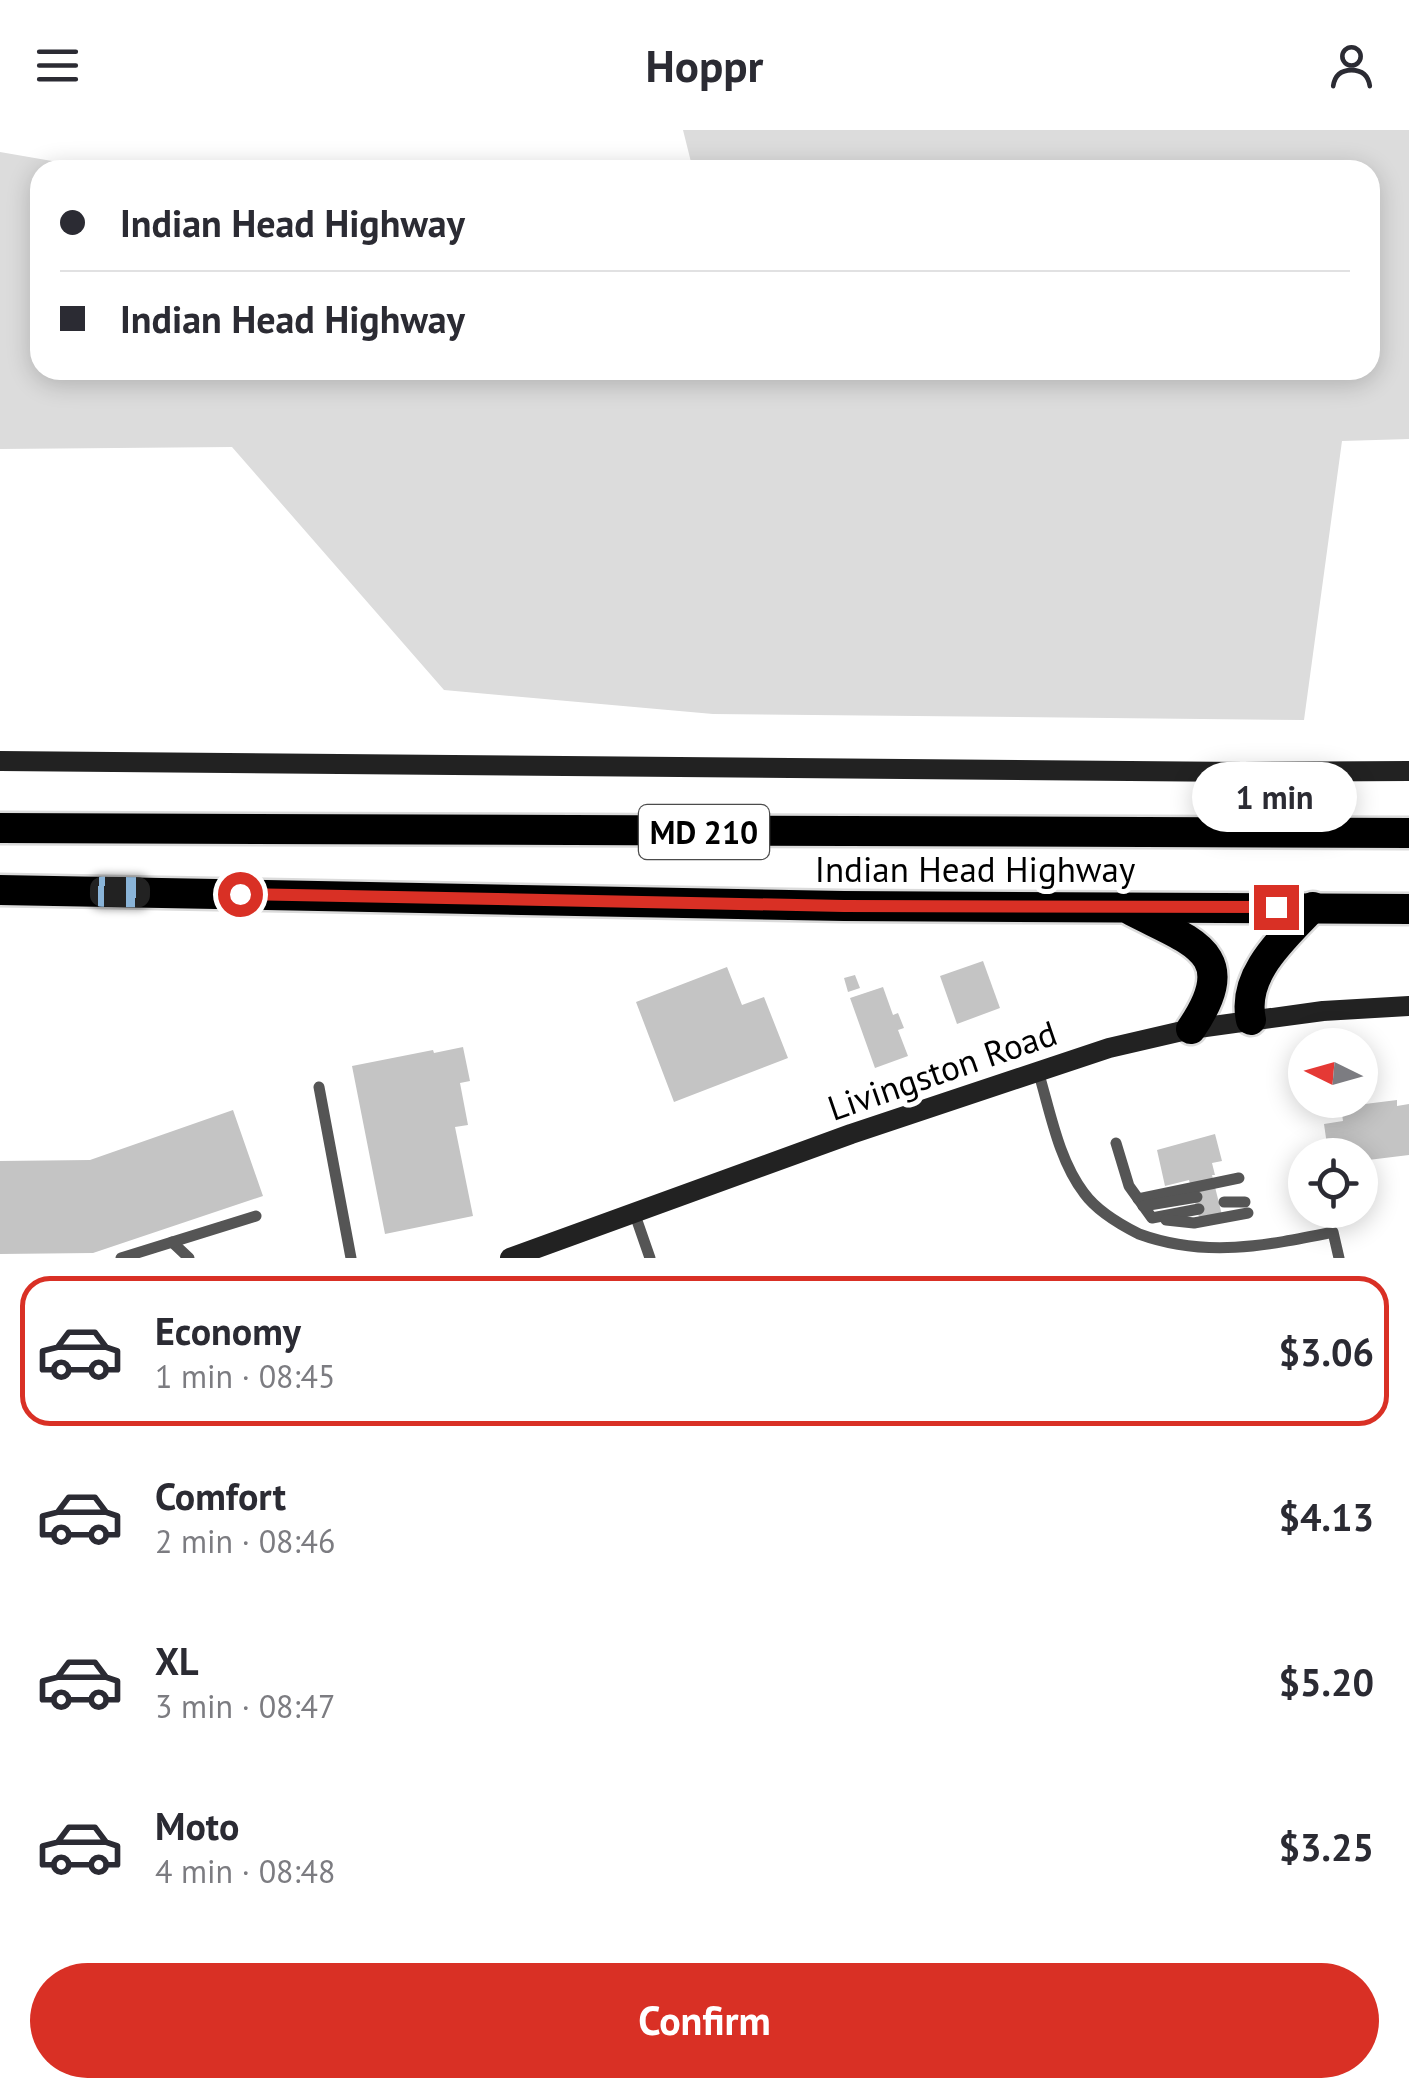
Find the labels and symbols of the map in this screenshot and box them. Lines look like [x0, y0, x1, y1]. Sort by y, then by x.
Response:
callout: 1 min [1194, 762, 1358, 832]
road number: MD 210 [639, 805, 769, 859]
street label: Indian Head Highway [815, 846, 1135, 892]
route start [218, 872, 263, 917]
car [90, 876, 150, 908]
route end [1254, 885, 1299, 930]
street label: Livingston Road [821, 1009, 1063, 1131]
north arrow [1288, 1028, 1378, 1118]

